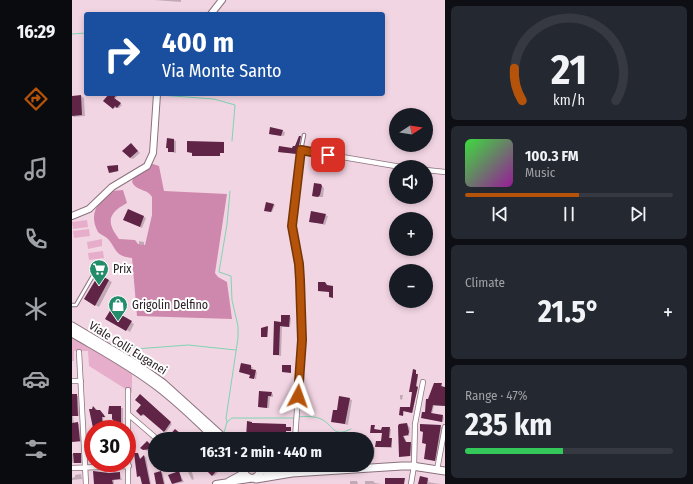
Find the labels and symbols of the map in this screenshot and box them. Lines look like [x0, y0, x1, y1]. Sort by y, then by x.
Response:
north arrow [389, 108, 433, 152]
pin [311, 138, 345, 172]
supermarket icon: Prix [88, 258, 110, 286]
place label: Prix [113, 262, 132, 276]
shop icon: Grigolin Delfino [107, 294, 129, 322]
place label: Grigolin Delfino [132, 298, 208, 312]
street label: Viale Colli Euganei [86, 318, 170, 378]
position arrow [277, 375, 319, 417]
speed limit sign: 30 [84, 420, 136, 472]

